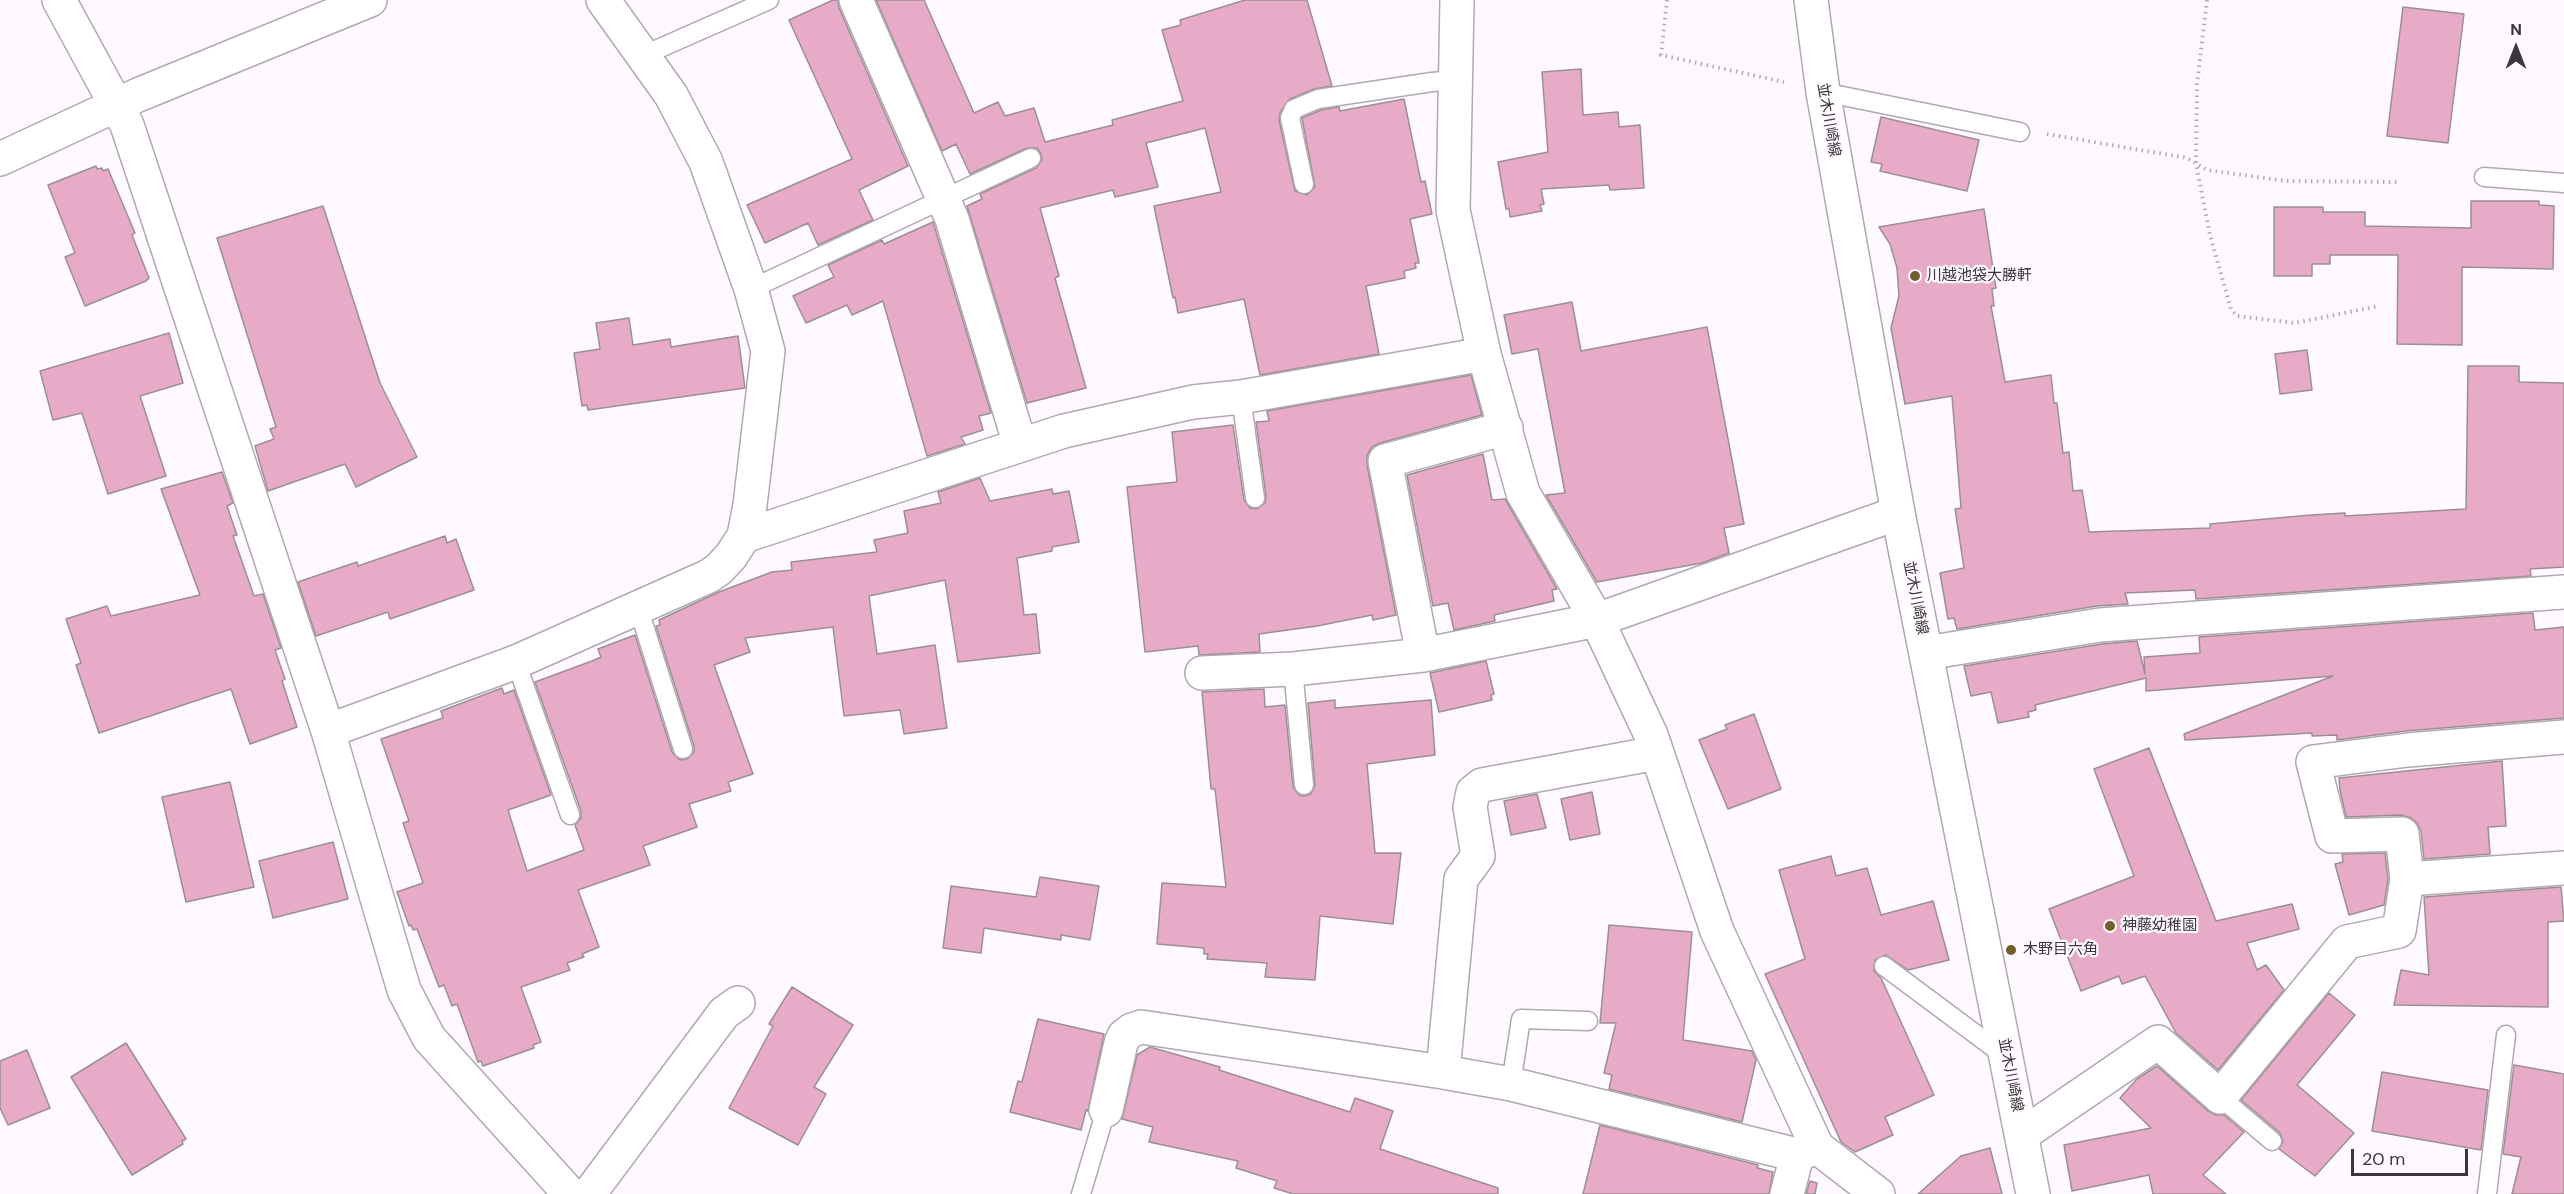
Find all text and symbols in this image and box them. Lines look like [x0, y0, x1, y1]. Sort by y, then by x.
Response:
north arrow [2486, 18, 2546, 78]
text: N [2510, 19, 2522, 40]
street label: 並木川崎線 [1813, 82, 1843, 158]
place label: 川越池袋大勝軒 [1927, 267, 2032, 285]
marker: 川越池袋大勝軒 [1908, 269, 1922, 283]
street label: 並木川崎線 [1899, 559, 1931, 637]
place label: 神藤幼稚園 [2122, 917, 2197, 935]
marker: 神藤幼稚園 [2103, 919, 2117, 933]
place label: 木野目六角 [2023, 941, 2098, 959]
marker: 木野目六角 [2004, 943, 2018, 957]
street label: 並木川崎線 [1994, 1036, 2026, 1114]
scale bar [2354, 1137, 2471, 1175]
text: 20 m [2362, 1147, 2405, 1171]

